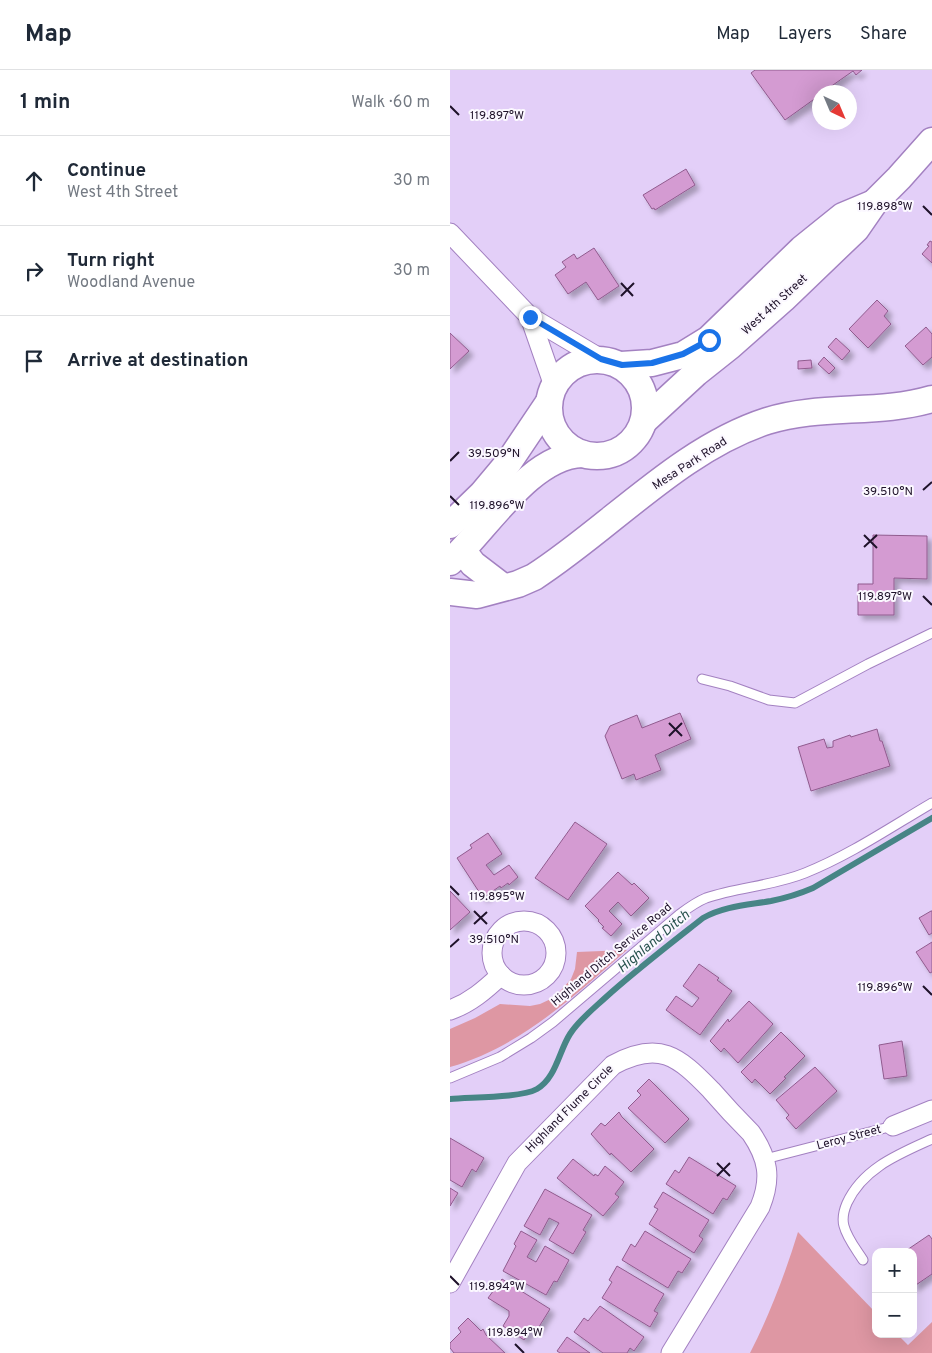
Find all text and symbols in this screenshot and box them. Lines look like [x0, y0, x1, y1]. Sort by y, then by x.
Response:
text: Map [25, 20, 72, 50]
text: Map [716, 23, 750, 46]
text: Layers [778, 23, 832, 46]
text: Share [860, 23, 907, 46]
north arrow [812, 85, 857, 130]
text: 1 min [20, 89, 70, 116]
text: Walk · 60 m [351, 93, 430, 113]
text: 119.897°W [470, 108, 524, 124]
text: Continue [67, 159, 146, 183]
icon: ahead [20, 167, 48, 195]
text: 30 m [393, 171, 430, 191]
text: West 4th Street [67, 183, 178, 203]
text: 119.898°W [857, 199, 913, 215]
text: Turn right [67, 249, 155, 273]
icon: right [20, 257, 48, 285]
text: 30 m [393, 261, 430, 281]
street label: West 4th Street [739, 271, 811, 339]
text: Woodland Avenue [67, 273, 195, 293]
route end [519, 306, 542, 329]
route start [698, 329, 721, 352]
icon: arrive [20, 347, 48, 375]
text: Arrive at destination [67, 349, 248, 373]
street label: Mesa Park Road [650, 434, 730, 494]
text: 39.509°N [468, 446, 520, 462]
text: 39.510°N [863, 484, 913, 500]
text: 119.896°W [469, 498, 525, 514]
text: 119.897°W [858, 589, 912, 605]
text: 119.895°W [469, 889, 525, 905]
street label: Highland Ditch Service Road [548, 900, 676, 1010]
water label: Highland Ditch [614, 907, 694, 977]
text: 39.510°N [469, 932, 519, 948]
text: 119.896°W [857, 980, 913, 996]
street label: Highland Flume Circle [523, 1062, 617, 1156]
street label: Leroy Street [815, 1122, 883, 1154]
map controls [872, 1248, 917, 1338]
button: + [872, 1248, 917, 1293]
text: 119.894°W [469, 1279, 525, 1295]
button: − [872, 1293, 917, 1338]
text: 119.894°W [487, 1325, 543, 1341]

